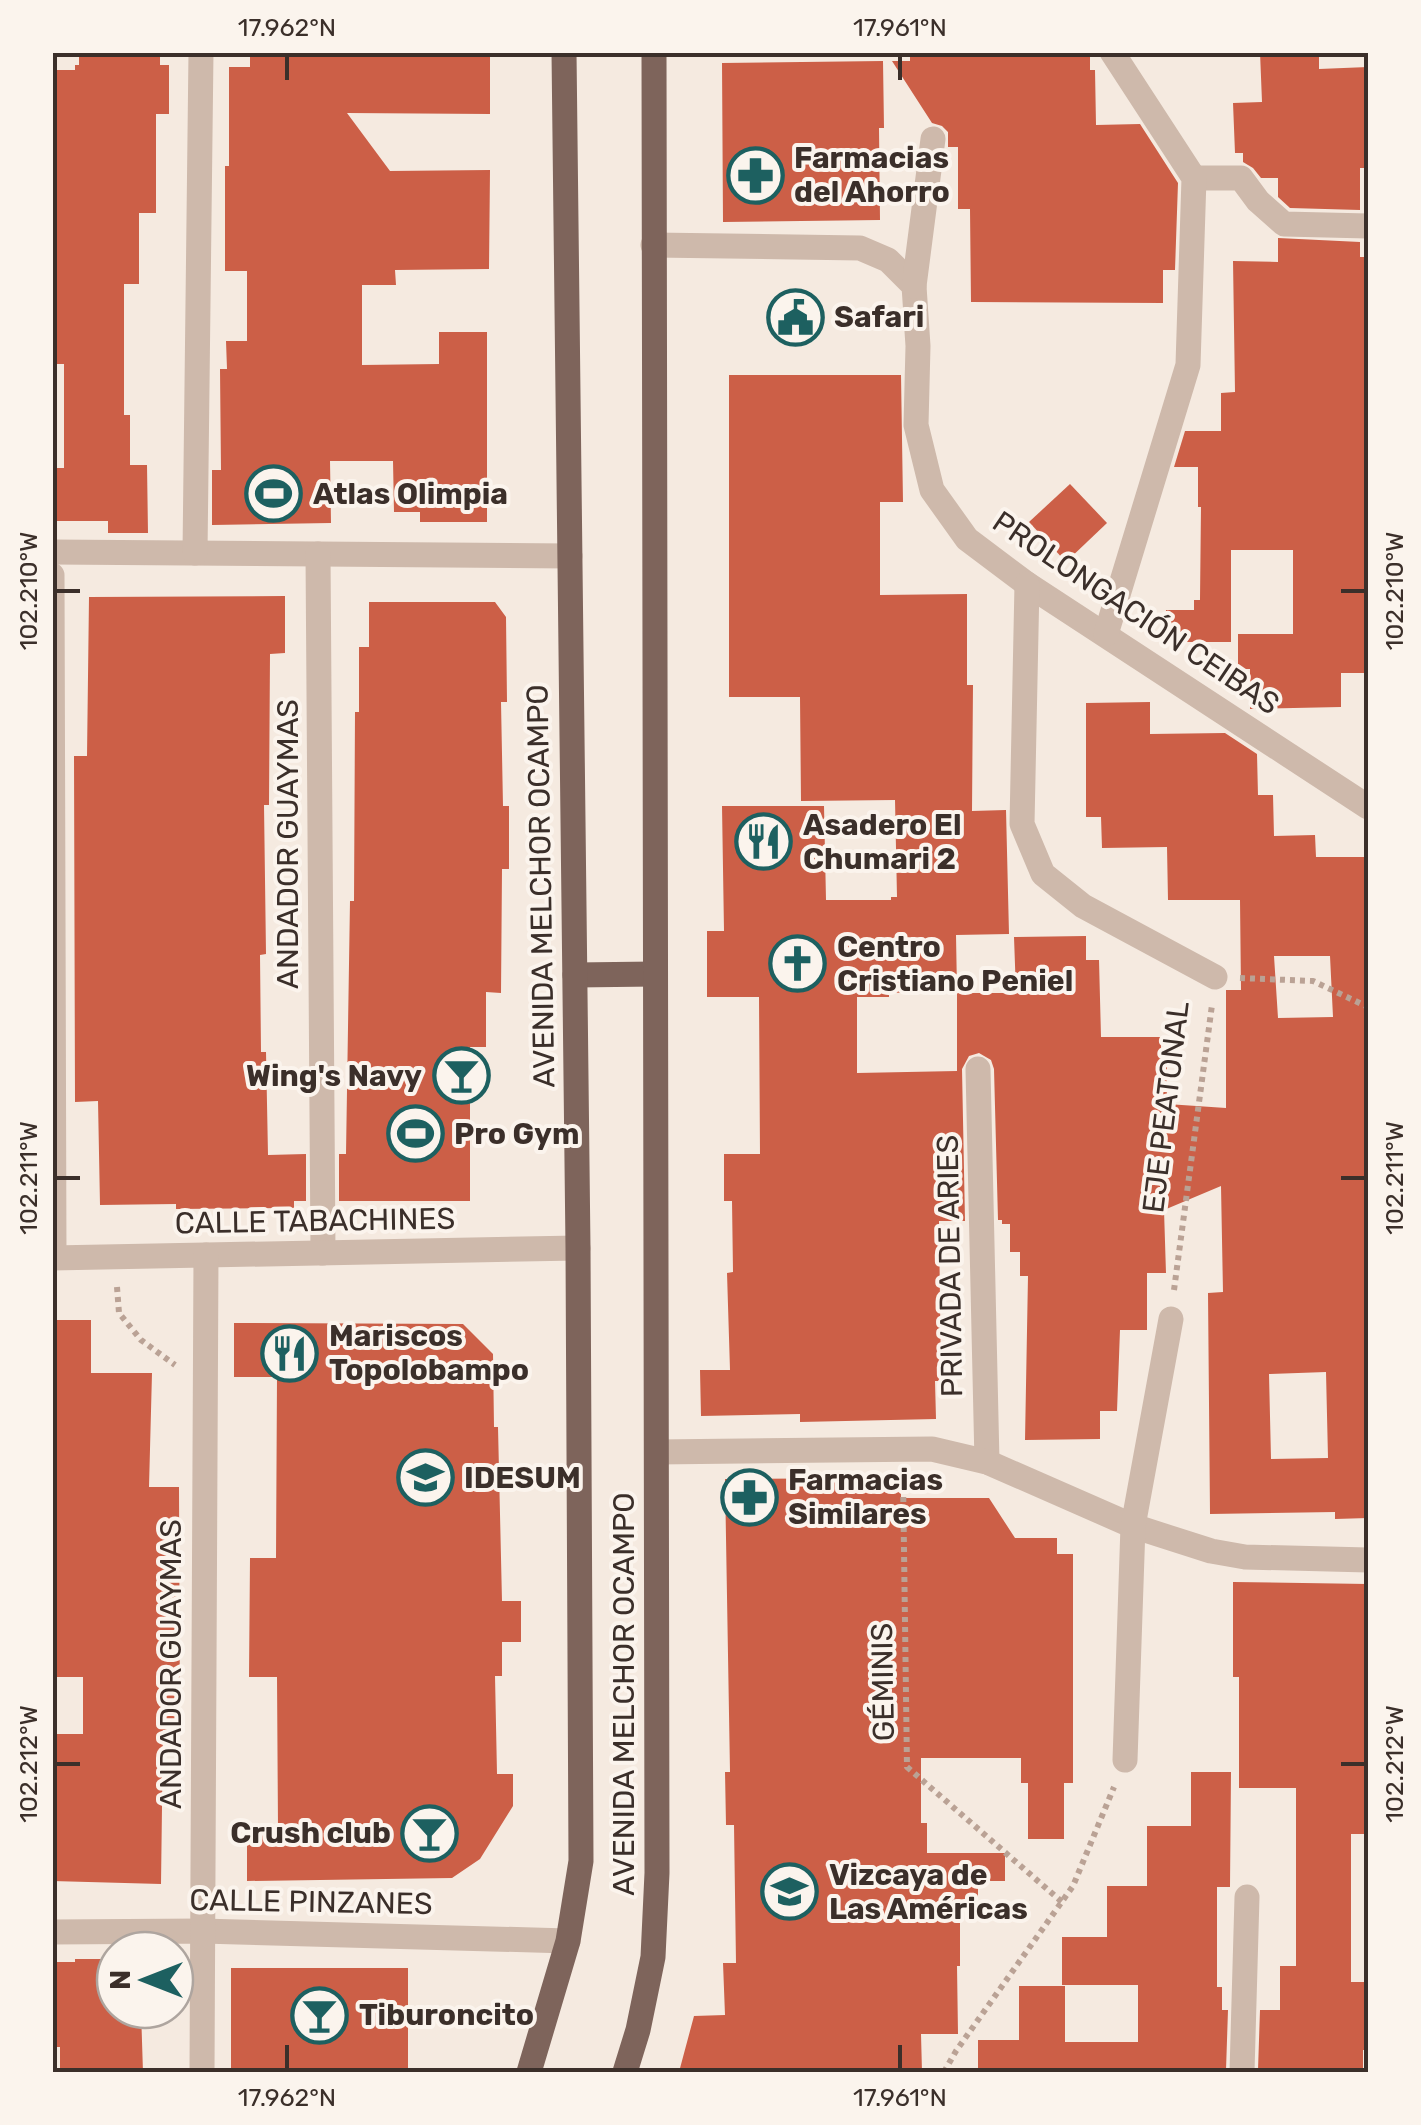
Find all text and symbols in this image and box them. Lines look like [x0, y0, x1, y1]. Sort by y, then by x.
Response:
text: 17.962°N [238, 13, 336, 42]
text: 17.961°N [853, 13, 947, 42]
place label: Farmacias del Ahorro [794, 140, 950, 210]
pharmacy icon: Farmacias del Ahorro [725, 145, 785, 205]
public building icon: Safari [765, 287, 825, 347]
place label: Safari [834, 299, 924, 335]
sports icon: Atlas Olimpia [244, 464, 304, 524]
place label: Atlas Olimpia [313, 476, 508, 512]
street label: PROLONGACIÓN CEIBAS [986, 504, 1286, 722]
text: 102.210°W [14, 532, 43, 650]
text: 102.210°W [1380, 532, 1409, 650]
street label: AVENIDA MELCHOR OCAMPO [519, 684, 563, 1088]
street label: ANDADOR GUAYMAS [270, 699, 306, 989]
place label: Asadero El Chumari 2 [803, 807, 961, 877]
restaurant icon: Asadero El Chumari 2 [734, 812, 794, 872]
place label: Centro Cristiano Peniel [837, 929, 1073, 999]
church icon: Centro Cristiano Peniel [768, 934, 828, 994]
street label: EJE PEATONAL [1135, 999, 1197, 1215]
bar icon: Wing's Navy [431, 1046, 491, 1106]
place label: Wing's Navy [246, 1058, 422, 1094]
sports icon: Pro Gym [385, 1104, 445, 1164]
place label: Pro Gym [454, 1116, 579, 1152]
text: 102.211°W [14, 1121, 43, 1235]
text: 102.211°W [1380, 1121, 1409, 1235]
street label: PRIVADA DE ARIES [930, 1134, 970, 1398]
street label: CALLE TABACHINES [174, 1201, 456, 1241]
place label: Mariscos Topolobampo [329, 1318, 529, 1388]
restaurant icon: Mariscos Topolobampo [260, 1323, 320, 1383]
school or university icon: IDESUM [395, 1448, 455, 1508]
place label: IDESUM [464, 1460, 581, 1496]
place label: Farmacias Similares [788, 1462, 943, 1532]
pharmacy icon: Farmacias Similares [719, 1467, 779, 1527]
street label: AVENIDA MELCHOR OCAMPO [606, 1492, 642, 1896]
street label: ANDADOR GUAYMAS [153, 1519, 189, 1809]
street label: GÉMINIS [864, 1623, 902, 1741]
text: 102.212°W [14, 1705, 43, 1823]
text: 102.212°W [1380, 1705, 1409, 1823]
bar icon: Crush club [400, 1803, 460, 1863]
place label: Crush club [230, 1815, 391, 1851]
place label: Vizcaya de Las Américas [829, 1857, 1028, 1927]
school or university icon: Vizcaya de Las Américas [760, 1862, 820, 1922]
street label: CALLE PINZANES [189, 1882, 433, 1922]
north arrow [95, 1930, 195, 2030]
text: N [104, 1970, 137, 1990]
bar icon: Tiburoncito [290, 1985, 350, 2045]
place label: Tiburoncito [359, 1997, 534, 2033]
text: 17.962°N [238, 2083, 336, 2112]
text: 17.961°N [853, 2083, 947, 2112]

